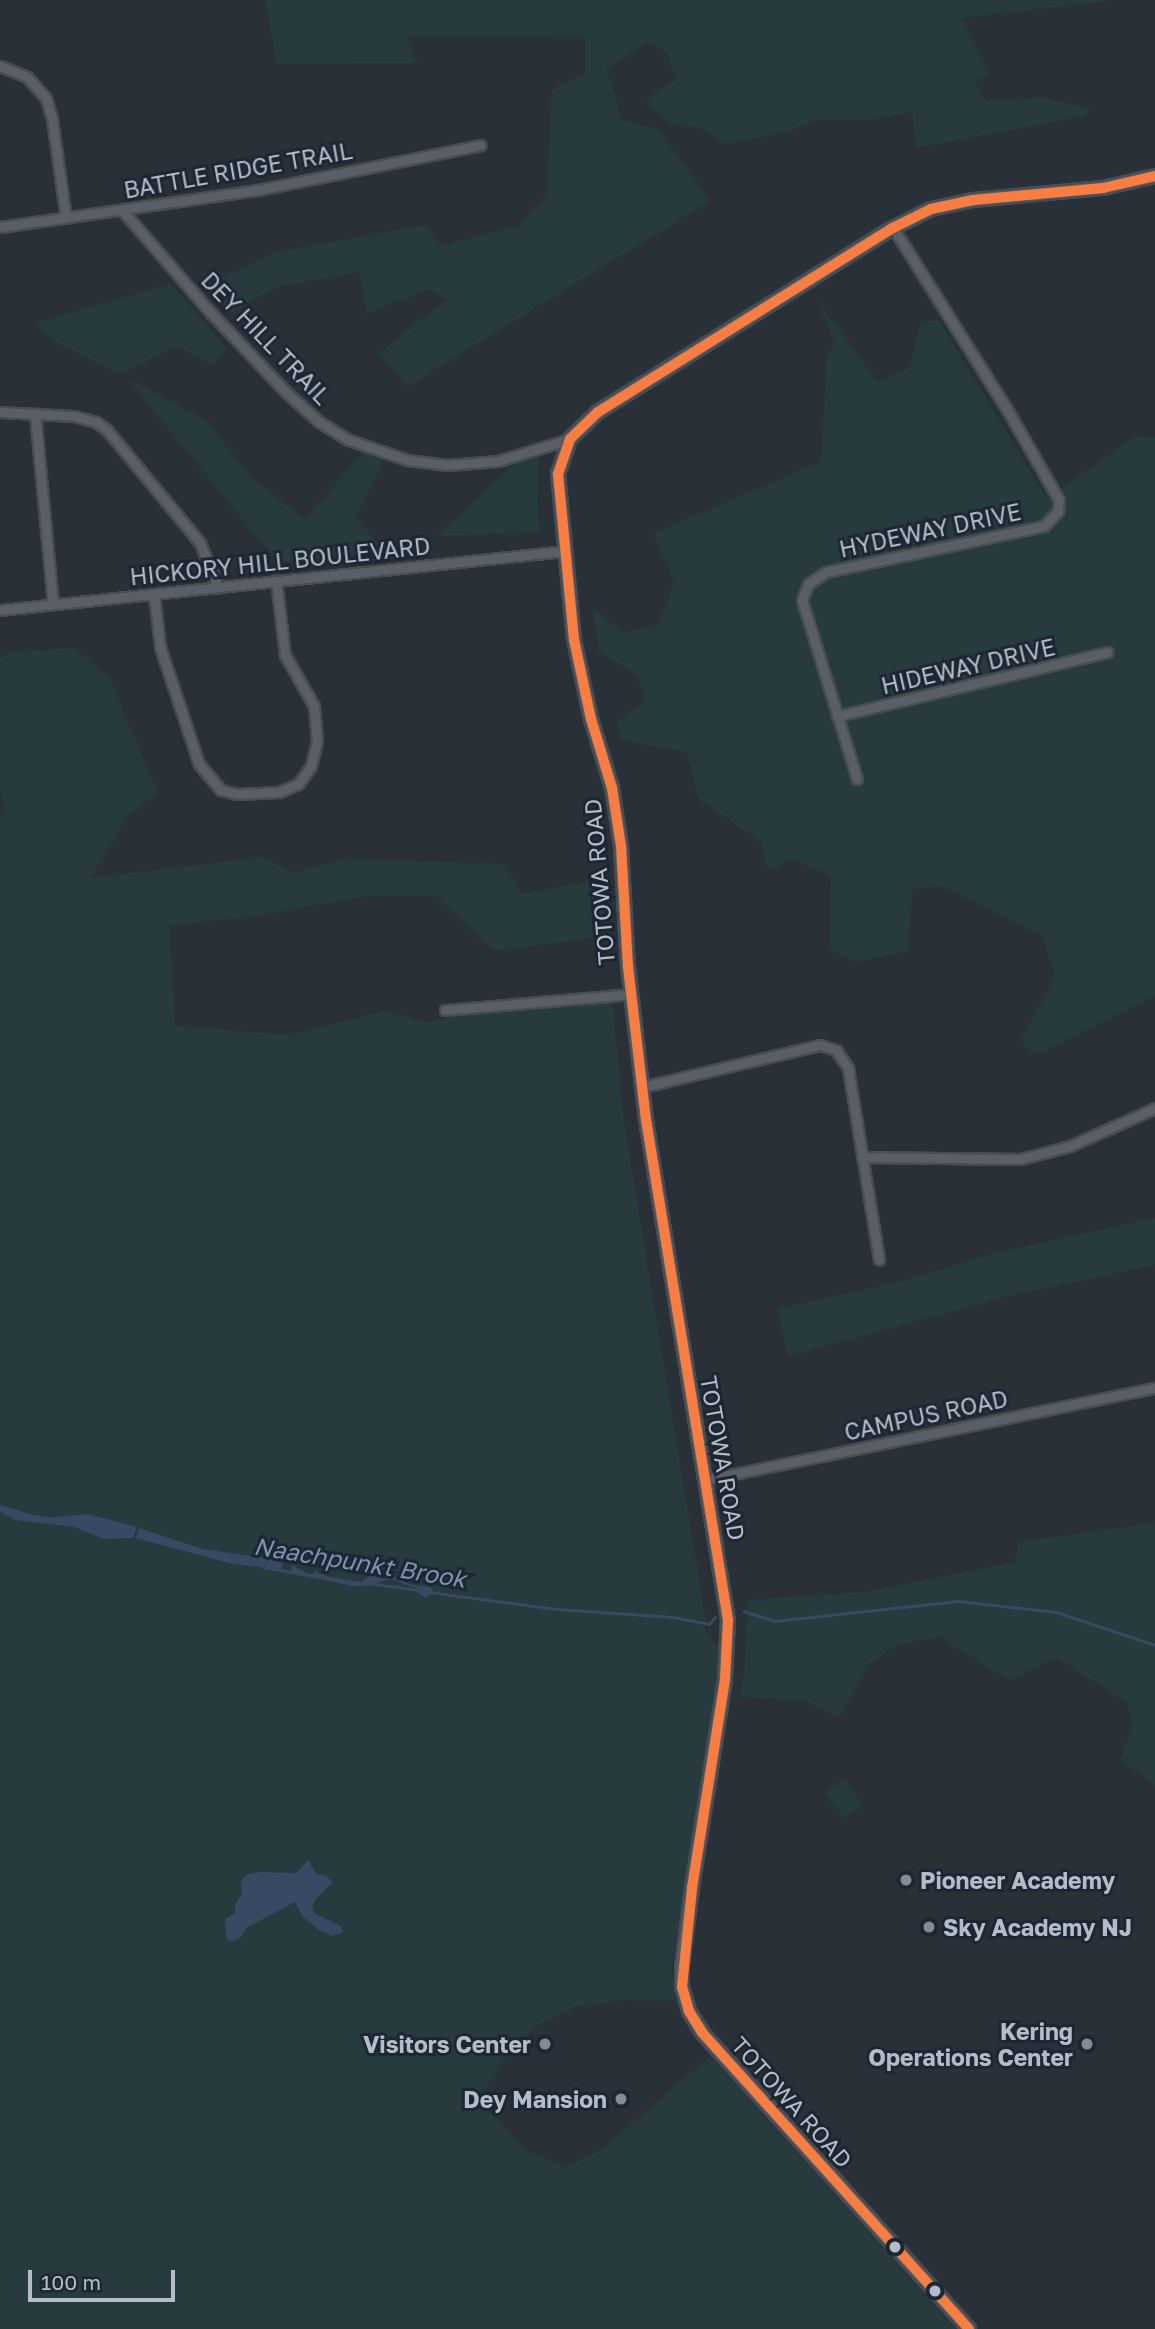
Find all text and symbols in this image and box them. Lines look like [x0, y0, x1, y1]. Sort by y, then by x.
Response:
street label: BATTLE RIDGE TRAIL [122, 136, 354, 204]
street label: DEY HILL TRAIL [196, 266, 336, 410]
street label: HYDEWAY DRIVE [837, 497, 1023, 563]
street label: HICKORY HILL BOULEVARD [128, 532, 432, 590]
street label: HIDEWAY DRIVE [878, 633, 1058, 699]
street label: TOTOWA ROAD [578, 798, 620, 966]
street label: TOTOWA ROAD [695, 1374, 751, 1542]
street label: CAMPUS ROAD [842, 1384, 1010, 1446]
water label: Naachpunkt Brook [252, 1531, 468, 1593]
place label: Pioneer Academy [920, 1866, 1115, 1894]
marker: Pioneer Academy [898, 1872, 914, 1888]
place label: Sky Academy NJ [943, 1913, 1132, 1941]
marker: Sky Academy NJ [921, 1919, 937, 1935]
place label: Kering Operations Center [868, 2017, 1073, 2071]
place label: Visitors Center [363, 2030, 531, 2058]
street label: TOTOWA ROAD [726, 2031, 858, 2173]
marker: Visitors Center [537, 2036, 553, 2052]
marker: Kering Operations Center [1079, 2036, 1095, 2052]
place label: Dey Mansion [463, 2085, 607, 2113]
marker: Dey Mansion [613, 2091, 629, 2107]
unlabelled marker [888, 2240, 902, 2254]
scale bar [32, 2256, 178, 2300]
text: 100 m [41, 2269, 101, 2295]
unlabelled marker [928, 2284, 942, 2298]

